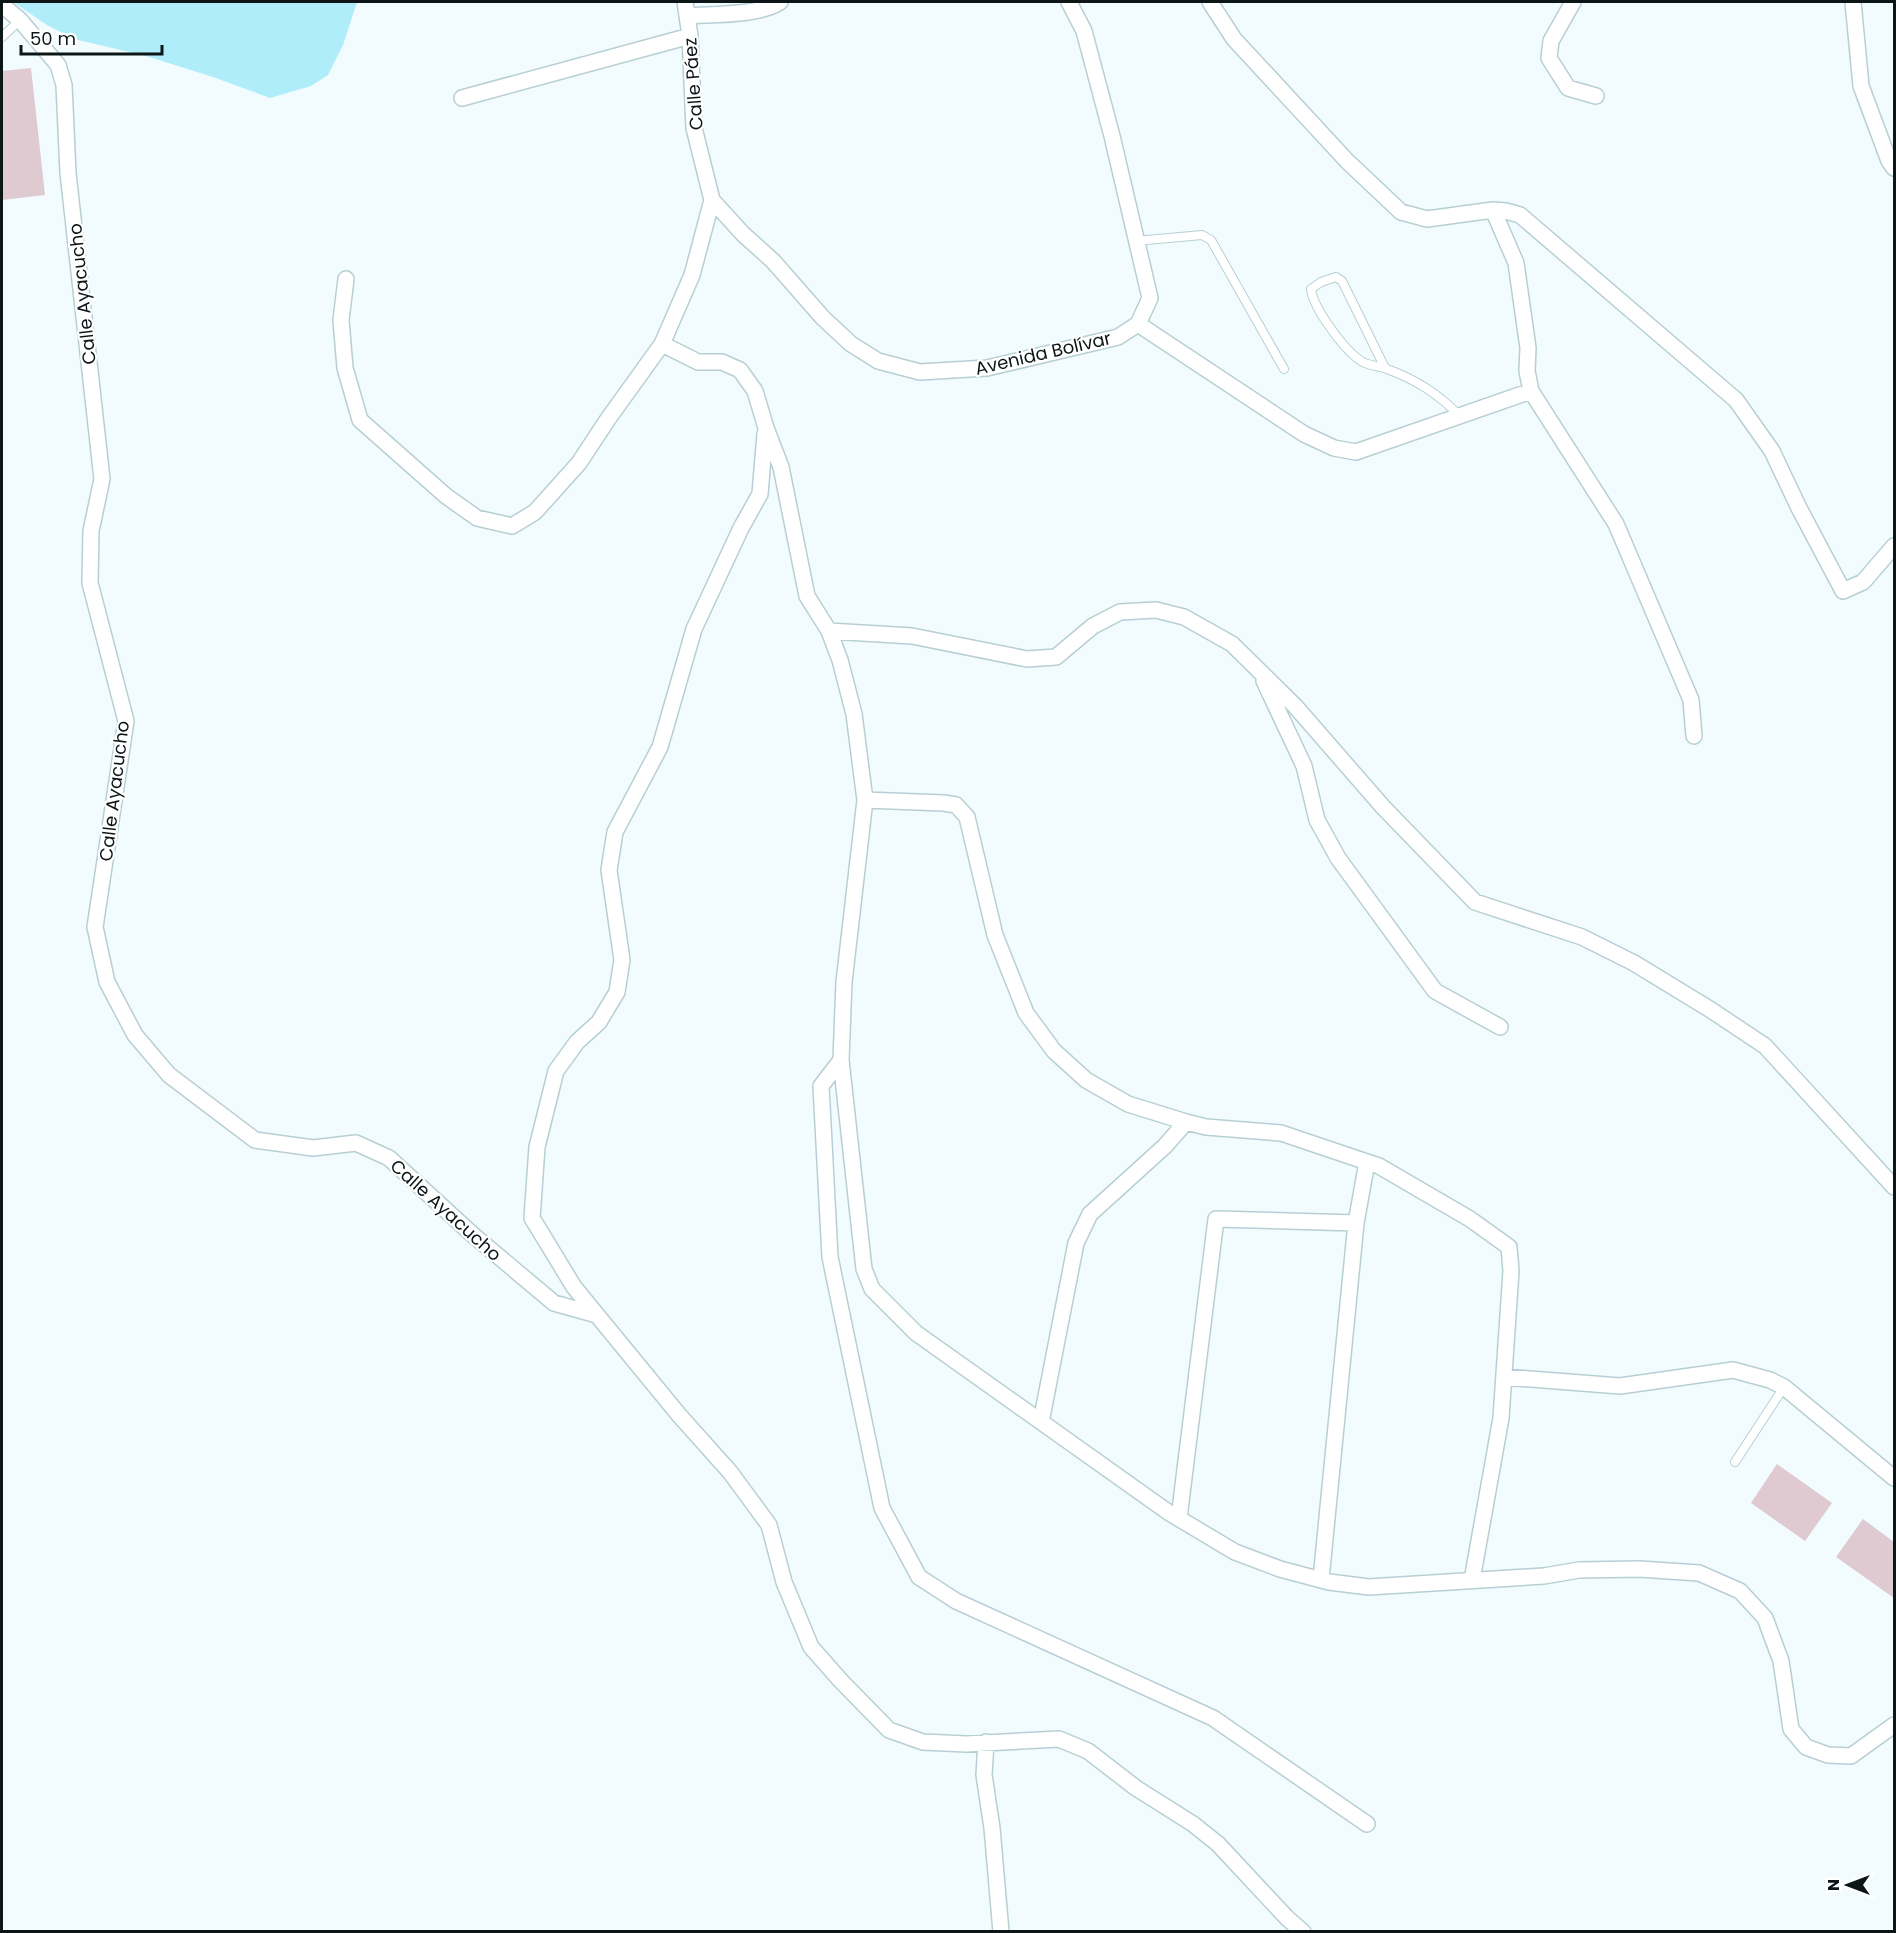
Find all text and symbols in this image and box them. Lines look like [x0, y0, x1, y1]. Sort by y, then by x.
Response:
scale bar [21, 18, 162, 56]
text: 50 m [30, 26, 76, 51]
street label: Calle Páez [677, 37, 709, 131]
street label: Calle Ayacucho [62, 222, 102, 366]
street label: Avenida Bolívar [973, 325, 1114, 381]
street label: Calle Ayacucho [93, 719, 135, 863]
street label: Calle Ayacucho [385, 1153, 507, 1267]
north arrow [1818, 1855, 1878, 1915]
text: N [1822, 1879, 1845, 1891]

